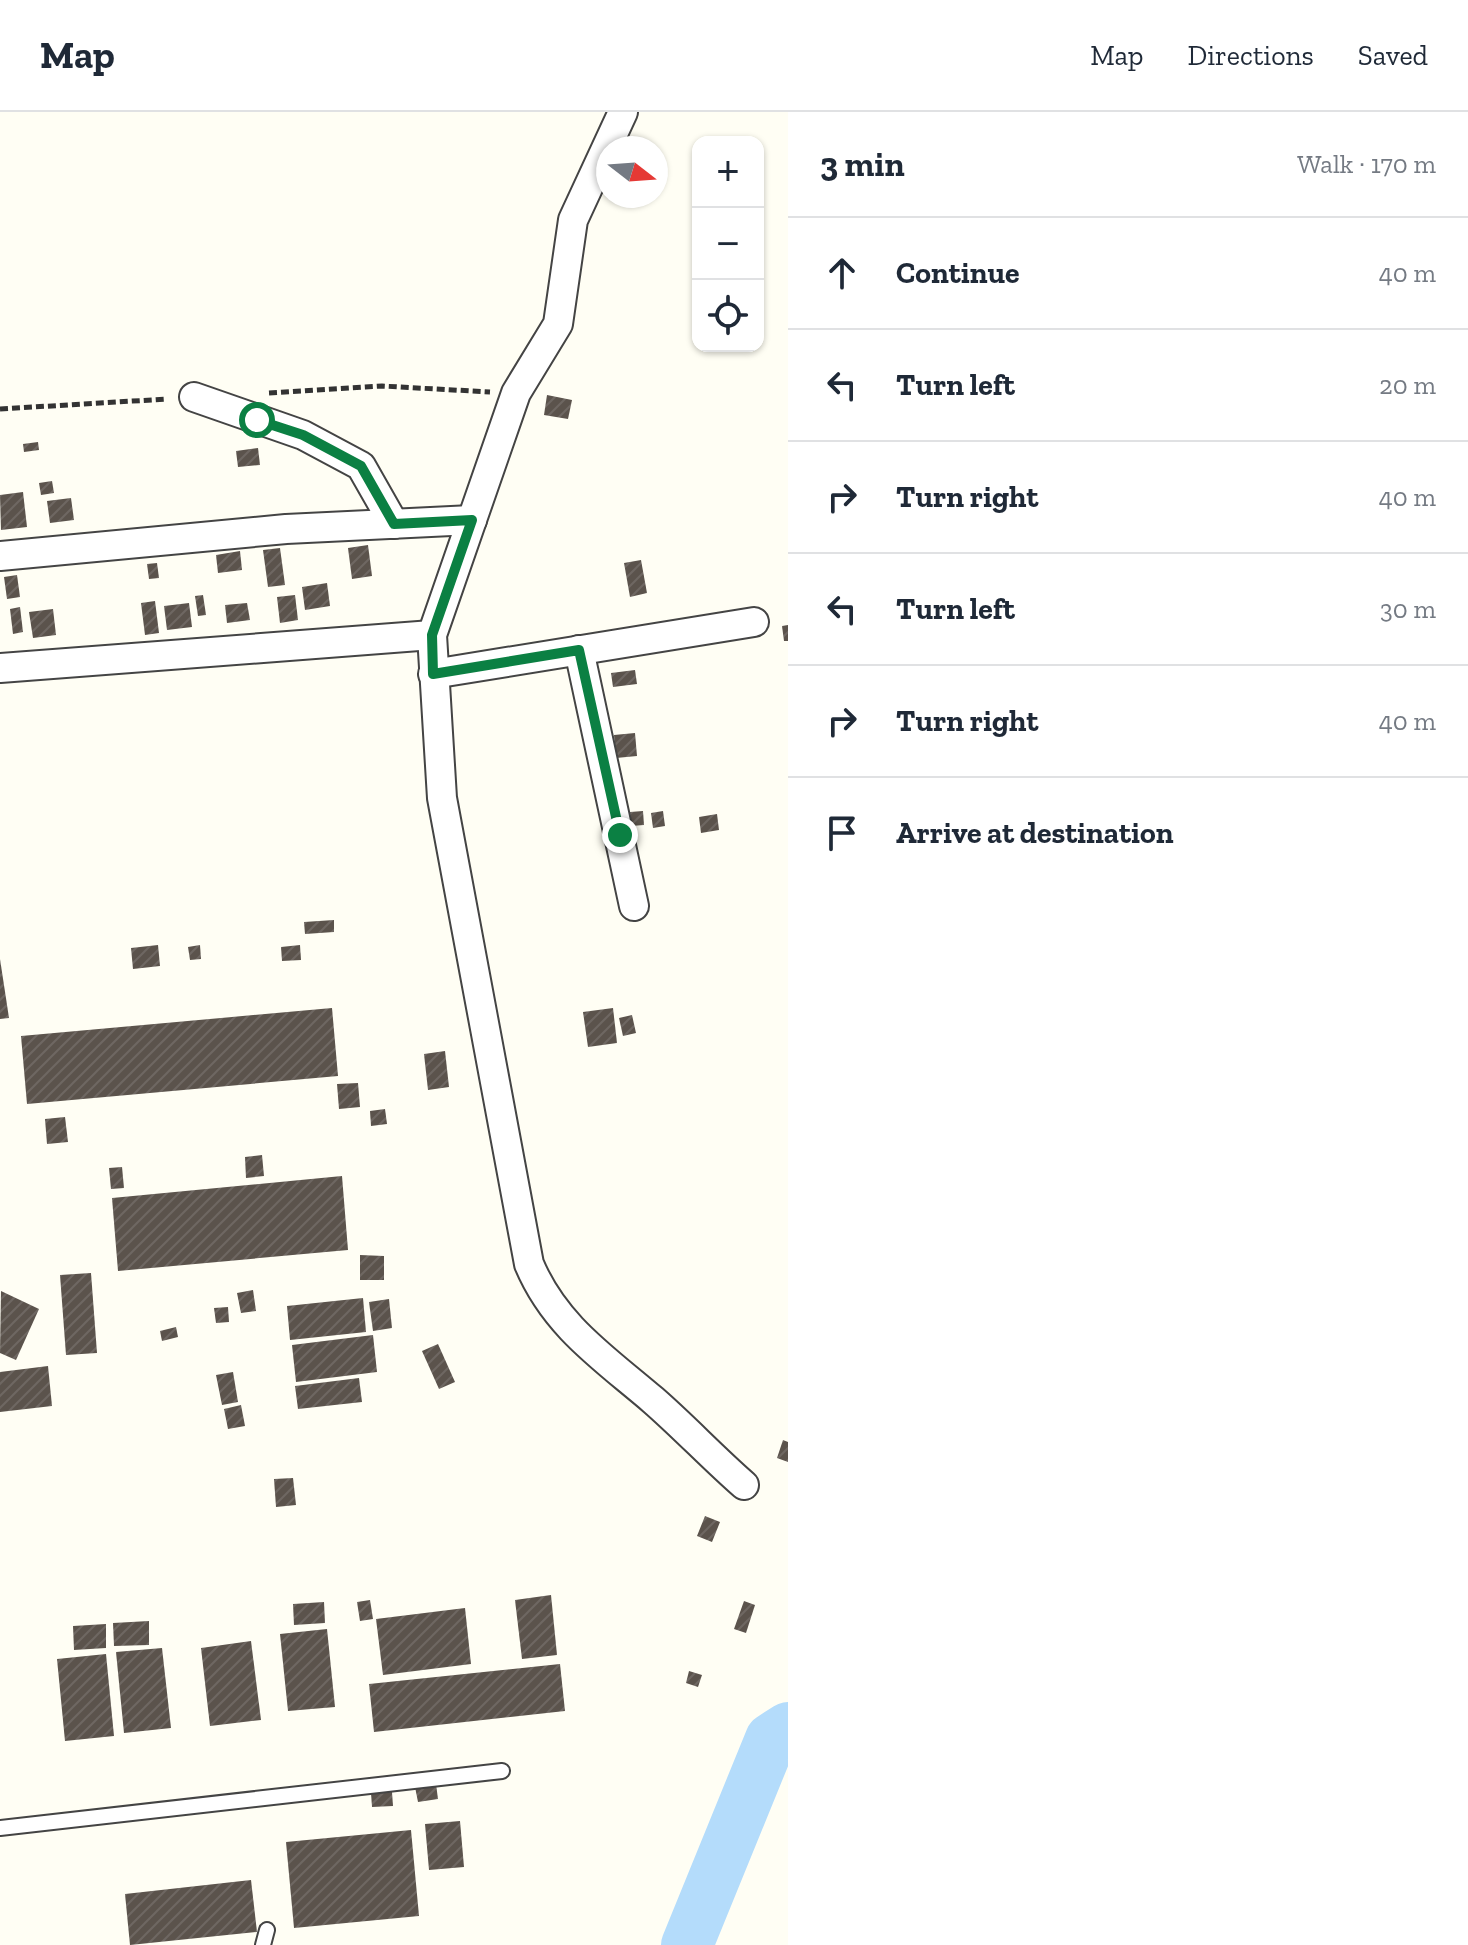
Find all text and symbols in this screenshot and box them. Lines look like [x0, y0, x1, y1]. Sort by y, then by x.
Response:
text: Map [40, 32, 115, 78]
text: Map [1090, 39, 1143, 72]
text: Directions [1187, 39, 1314, 72]
text: Saved [1358, 39, 1428, 72]
north arrow [596, 136, 668, 208]
map controls [692, 136, 764, 352]
button: + [692, 136, 764, 208]
text: 3 min [820, 144, 905, 185]
text: Walk · 170 m [1297, 148, 1436, 180]
button: − [692, 208, 764, 280]
icon: ahead [820, 251, 864, 295]
text: Continue [896, 255, 1020, 291]
text: 40 m [1379, 257, 1436, 289]
button: locate [692, 280, 764, 352]
icon: left [820, 363, 864, 407]
text: Turn left [896, 367, 1015, 403]
text: 20 m [1379, 369, 1436, 401]
route start [239, 402, 275, 438]
icon: right [820, 475, 864, 519]
text: Turn right [896, 479, 1038, 515]
text: 40 m [1379, 481, 1436, 513]
icon: left [820, 587, 864, 631]
text: Turn left [896, 591, 1015, 627]
text: 30 m [1380, 593, 1436, 625]
icon: right [820, 699, 864, 743]
text: Turn right [896, 703, 1038, 739]
text: 40 m [1379, 705, 1436, 737]
icon: arrive [820, 811, 864, 855]
text: Arrive at destination [896, 815, 1173, 851]
route end [602, 817, 638, 853]

